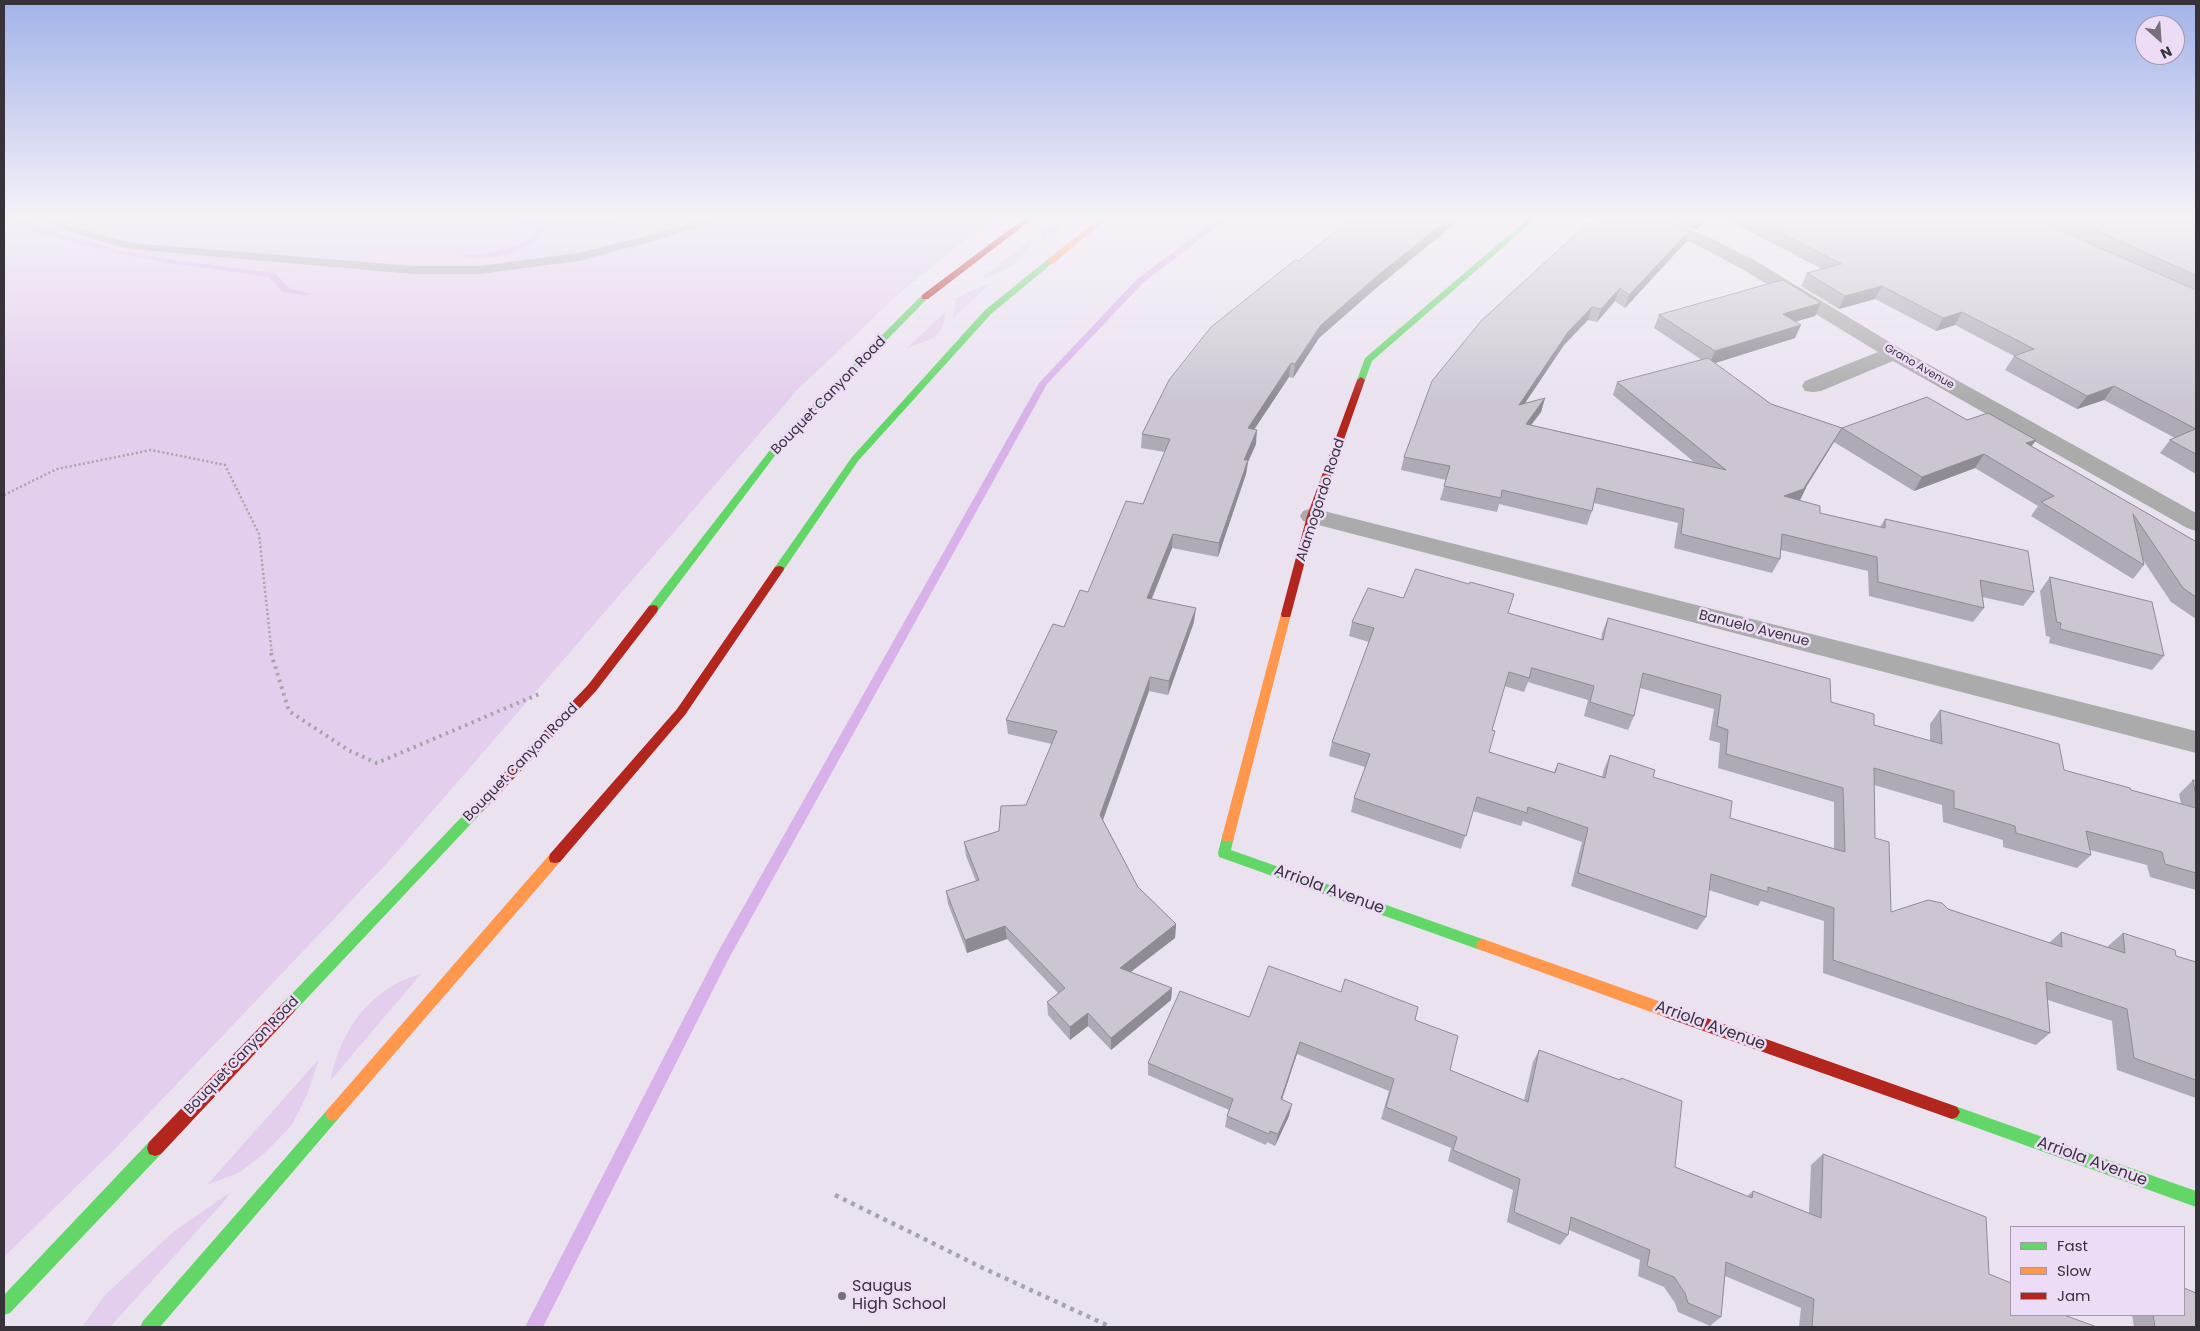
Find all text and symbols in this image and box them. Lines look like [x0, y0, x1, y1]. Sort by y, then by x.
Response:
north arrow [2135, 15, 2185, 65]
text: N [2157, 41, 2175, 64]
street label: Bouquet Canyon Road [768, 333, 890, 459]
street label: Grano Avenue [1882, 342, 1956, 392]
street label: Alamogordo Road [1293, 437, 1349, 563]
street label: Banuelo Avenue [1697, 607, 1811, 651]
street label: Bouquet Canyon Road [460, 700, 582, 826]
street label: Arriola Avenue [1271, 861, 1387, 919]
street label: Bouquet Canyon Road [181, 993, 303, 1119]
street label: Arriola Avenue [1652, 997, 1768, 1055]
street label: Arriola Avenue [2034, 1133, 2150, 1191]
legend [2010, 1226, 2185, 1316]
text: Fast [2057, 1235, 2088, 1256]
text: Slow [2057, 1260, 2091, 1281]
place label: Saugus High School [852, 1277, 946, 1315]
text: Jam [2057, 1285, 2091, 1306]
marker: Saugus High School [836, 1290, 848, 1302]

